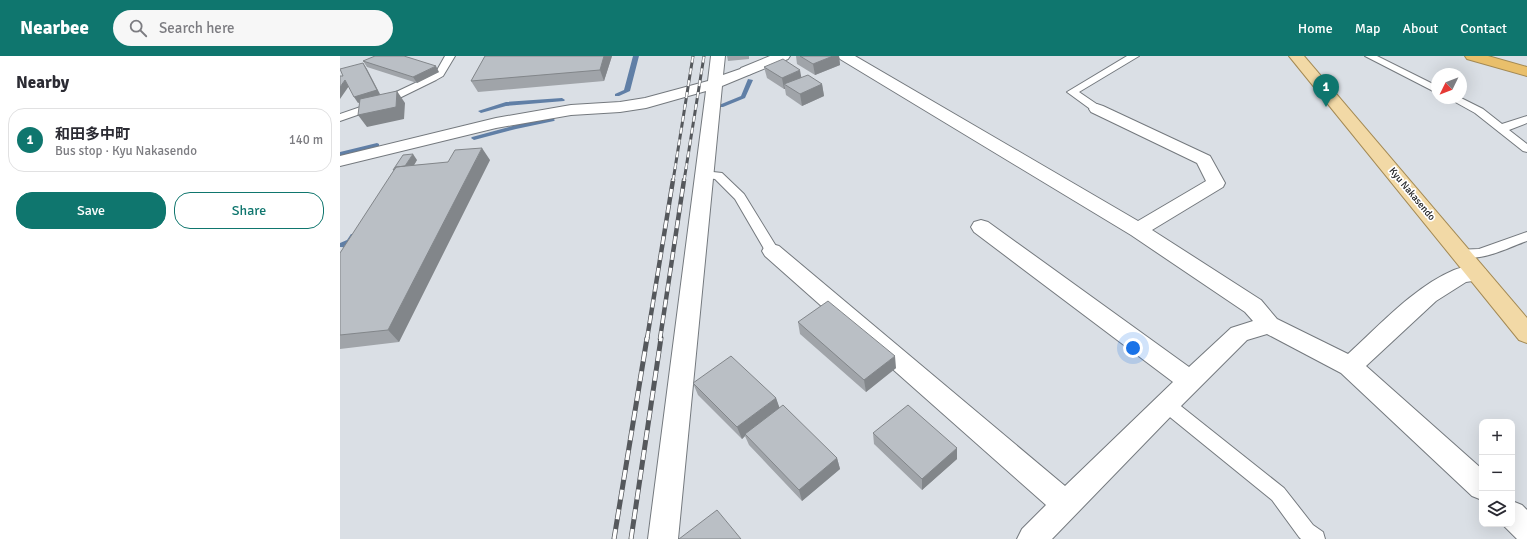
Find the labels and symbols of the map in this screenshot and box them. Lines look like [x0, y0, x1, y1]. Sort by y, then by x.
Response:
north arrow [1431, 68, 1467, 104]
pin: 1 [1313, 74, 1339, 107]
street label: Kyu Nakasendo [1386, 165, 1438, 223]
your location [1123, 338, 1143, 358]

